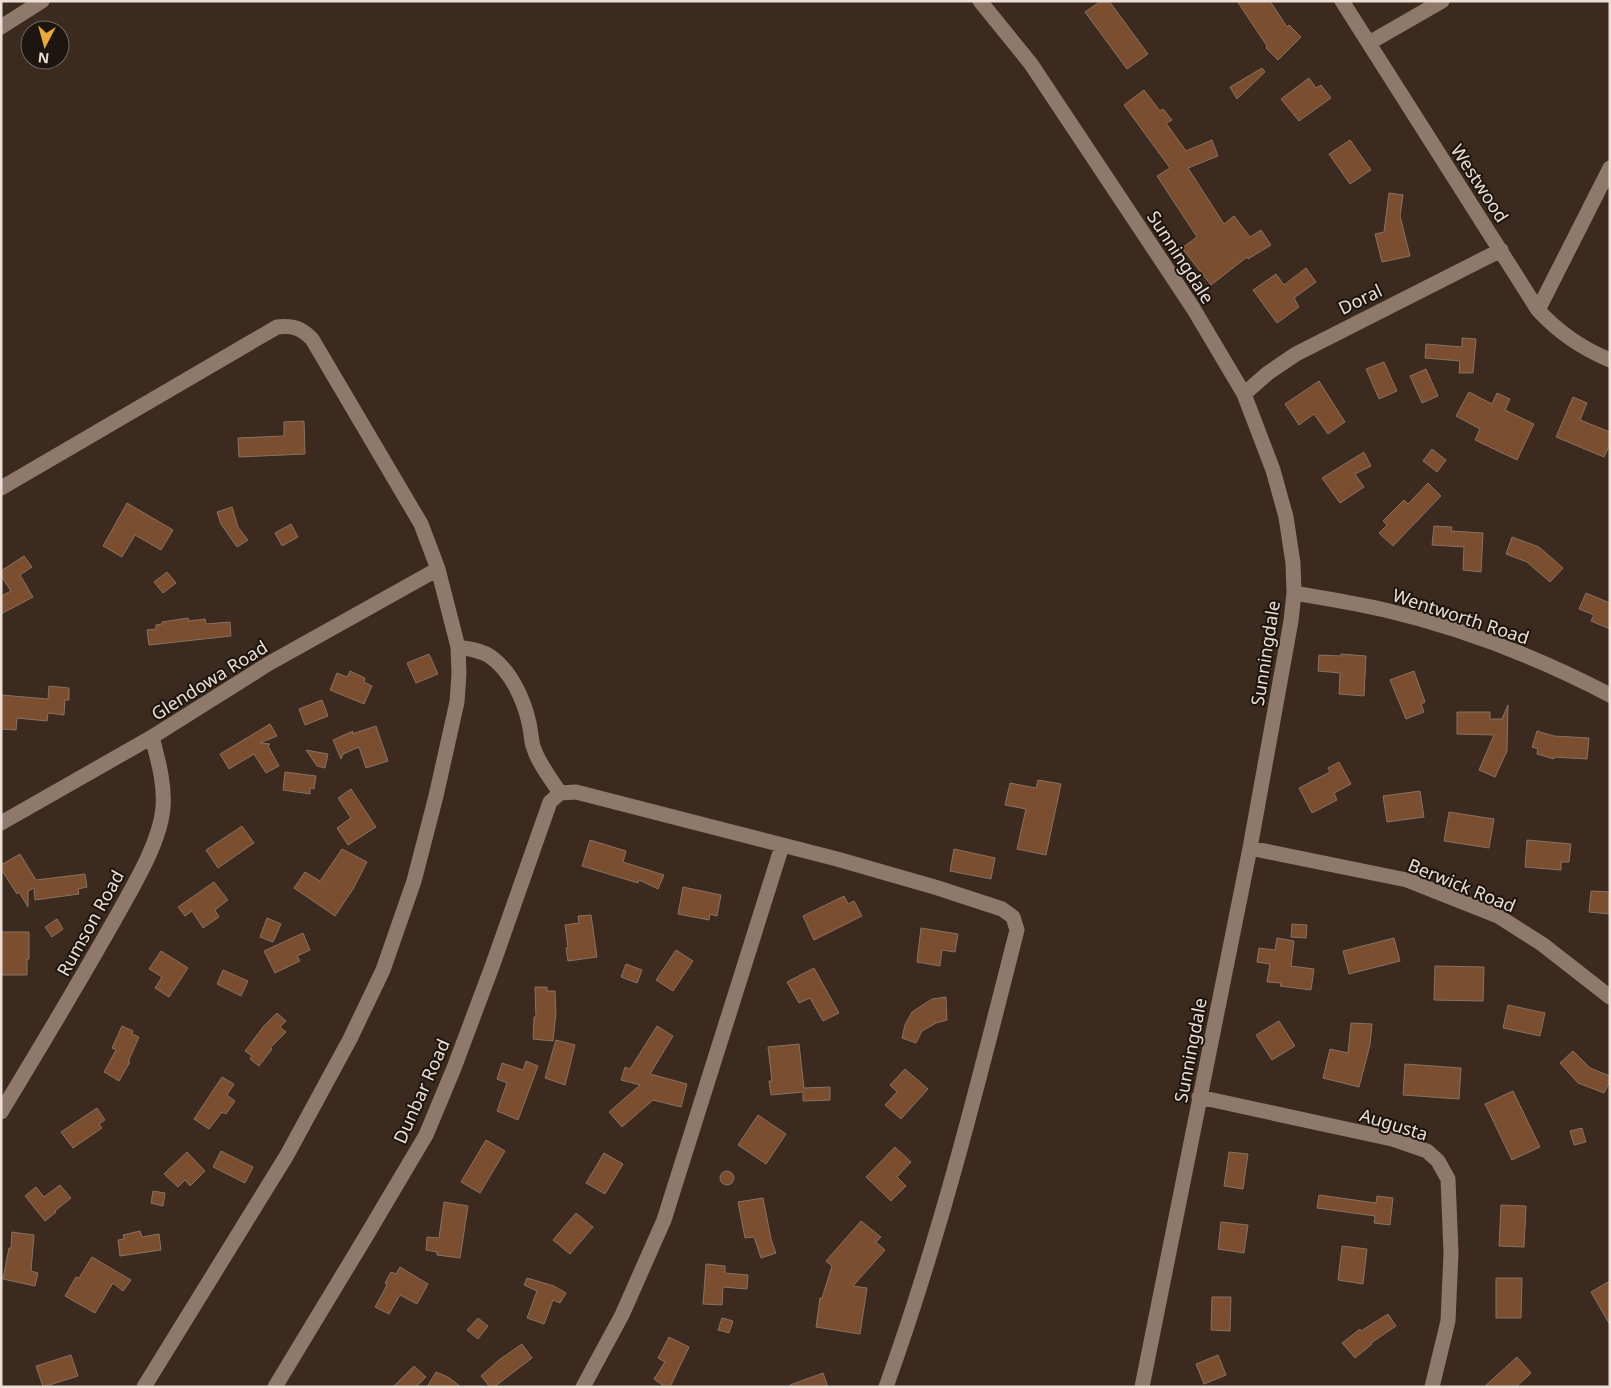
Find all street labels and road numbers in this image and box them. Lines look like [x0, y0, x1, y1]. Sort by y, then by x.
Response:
street label: Westwood [1446, 139, 1514, 227]
street label: Sunningdale [1142, 206, 1220, 308]
street label: Doral [1334, 278, 1386, 320]
street label: Wentworth Road [1390, 583, 1532, 649]
street label: Sunningdale [1245, 599, 1285, 707]
street label: Glendowa Road [146, 635, 272, 725]
street label: Berwick Road [1405, 852, 1519, 918]
street label: Rumson Road [51, 866, 129, 980]
street label: Sunningdale [1168, 996, 1212, 1104]
street label: Dunbar Road [387, 1035, 455, 1147]
street label: Augusta [1357, 1102, 1431, 1146]

